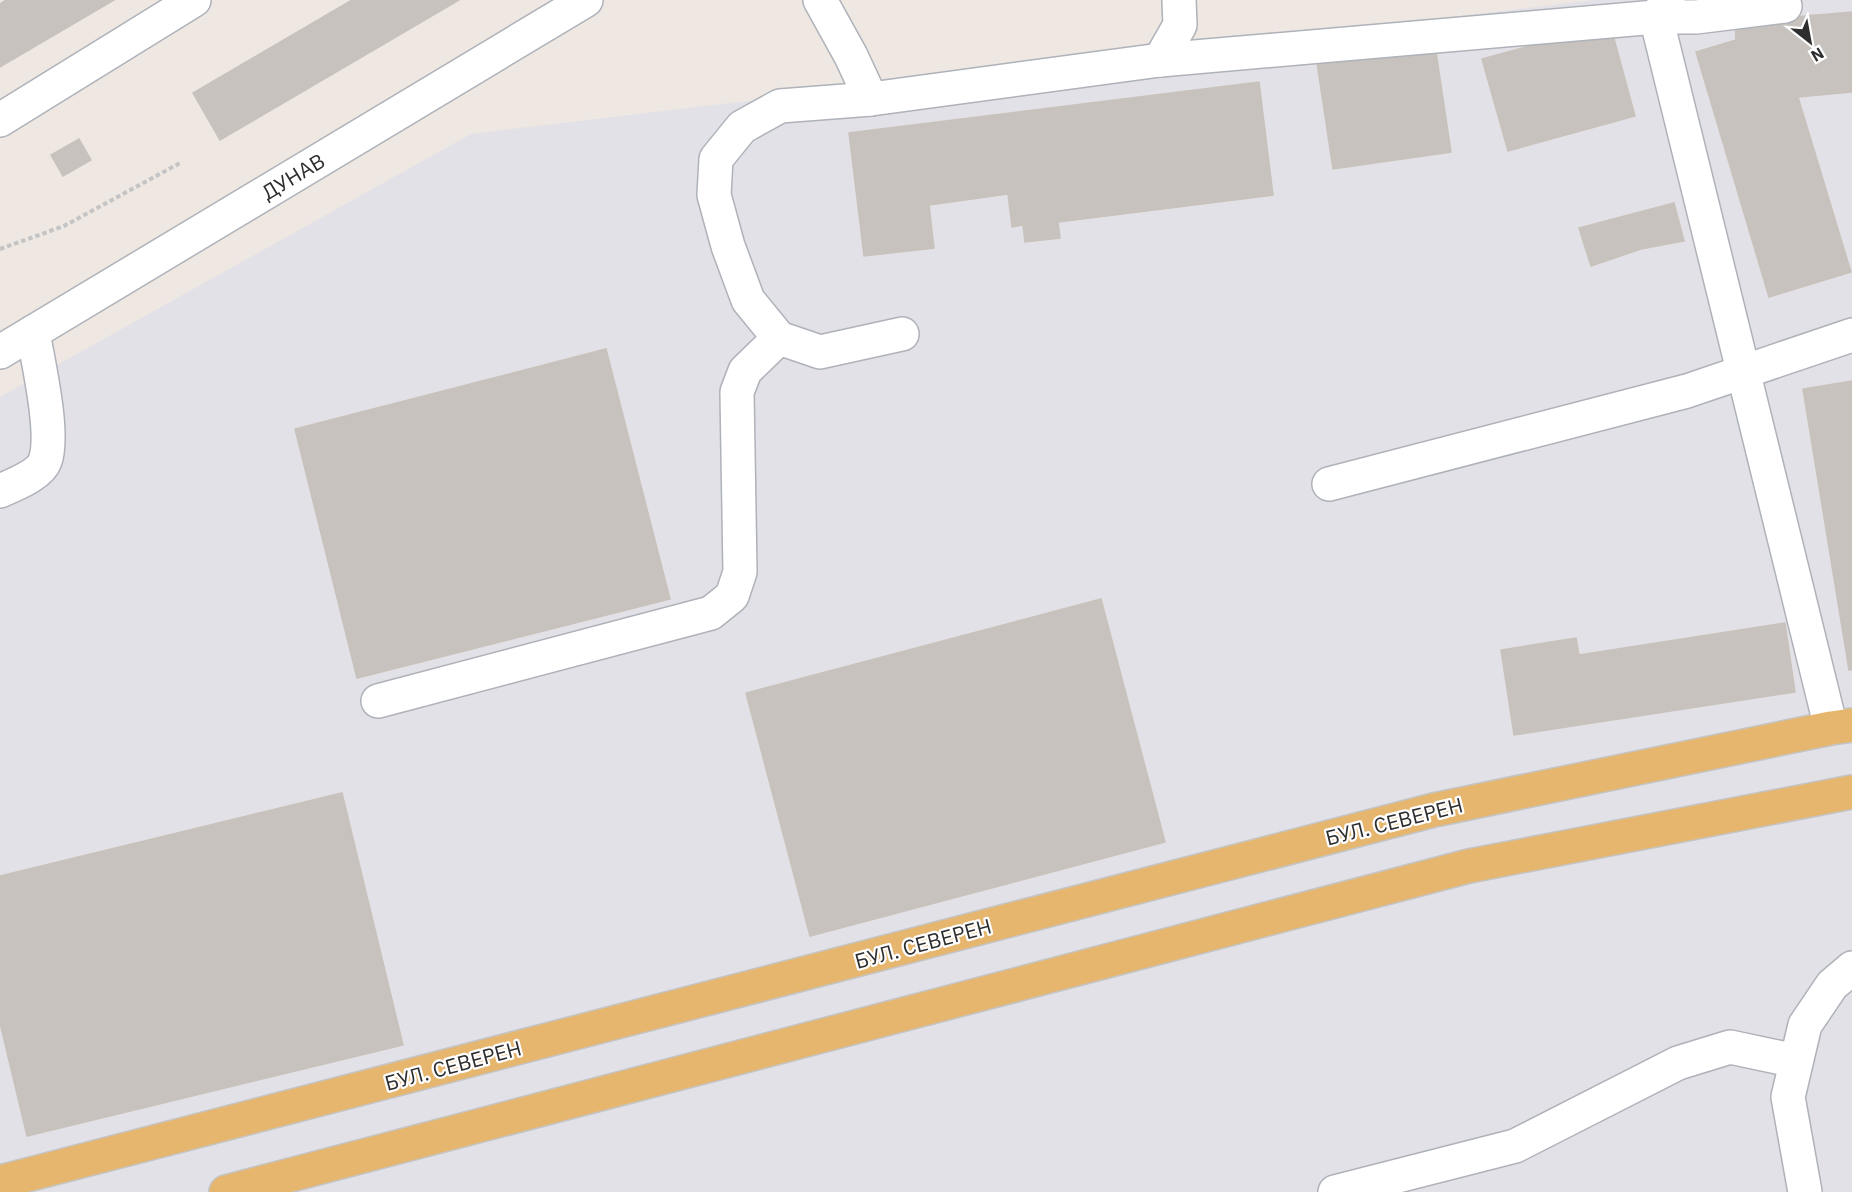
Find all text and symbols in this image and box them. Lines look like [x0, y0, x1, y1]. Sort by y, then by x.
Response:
north arrow [1780, 12, 1840, 72]
text: N [1808, 43, 1828, 66]
street label: ДУНАВ [256, 146, 330, 206]
street label: БУЛ. СЕВЕРЕН [1322, 790, 1466, 852]
street label: БУЛ. СЕВЕРЕН [852, 911, 994, 975]
street label: БУЛ. СЕВЕРЕН [382, 1033, 524, 1097]

